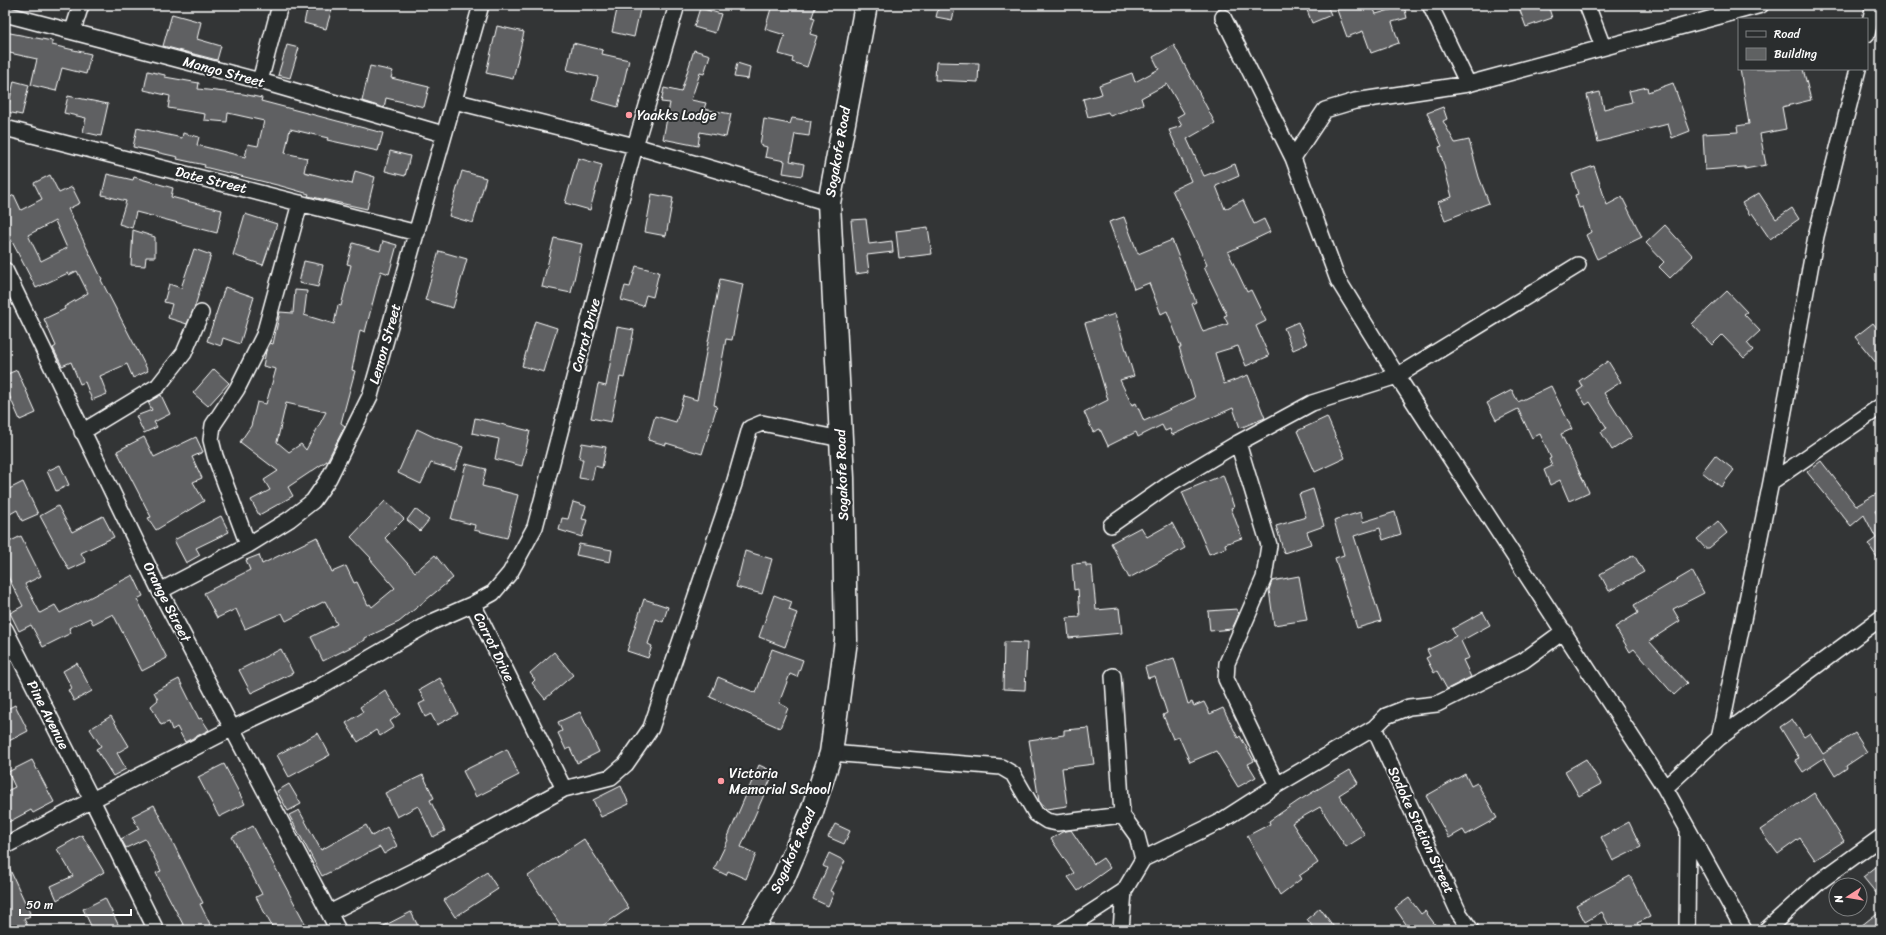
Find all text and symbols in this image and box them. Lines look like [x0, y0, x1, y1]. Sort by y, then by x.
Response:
legend [1738, 18, 1868, 70]
text: Road [1774, 23, 1801, 45]
text: Building [1774, 43, 1817, 65]
street label: Mango Street [180, 49, 268, 95]
place label: Yaakks Lodge [637, 103, 717, 128]
street label: Sogakofe Road [818, 103, 859, 199]
marker: Yaakks Lodge [624, 110, 634, 120]
street label: Date Street [173, 159, 249, 201]
street label: Carrot Drive [564, 295, 608, 375]
street label: Lemon Street [362, 301, 408, 387]
street label: Sogakofe Road [828, 427, 856, 521]
street label: Orange Street [136, 557, 199, 648]
street label: Carrot Drive [466, 608, 522, 686]
street label: Pine Avenue [20, 676, 76, 754]
place label: Victoria Memorial School [729, 761, 832, 802]
street label: Sodoke Station Street [1380, 762, 1462, 898]
marker: Victoria Memorial School [716, 776, 726, 786]
street label: Sogakofe Road [763, 803, 824, 898]
north arrow [1828, 877, 1868, 917]
scale bar [20, 891, 131, 917]
text: N [1829, 893, 1849, 906]
text: 50 m [26, 894, 53, 916]

